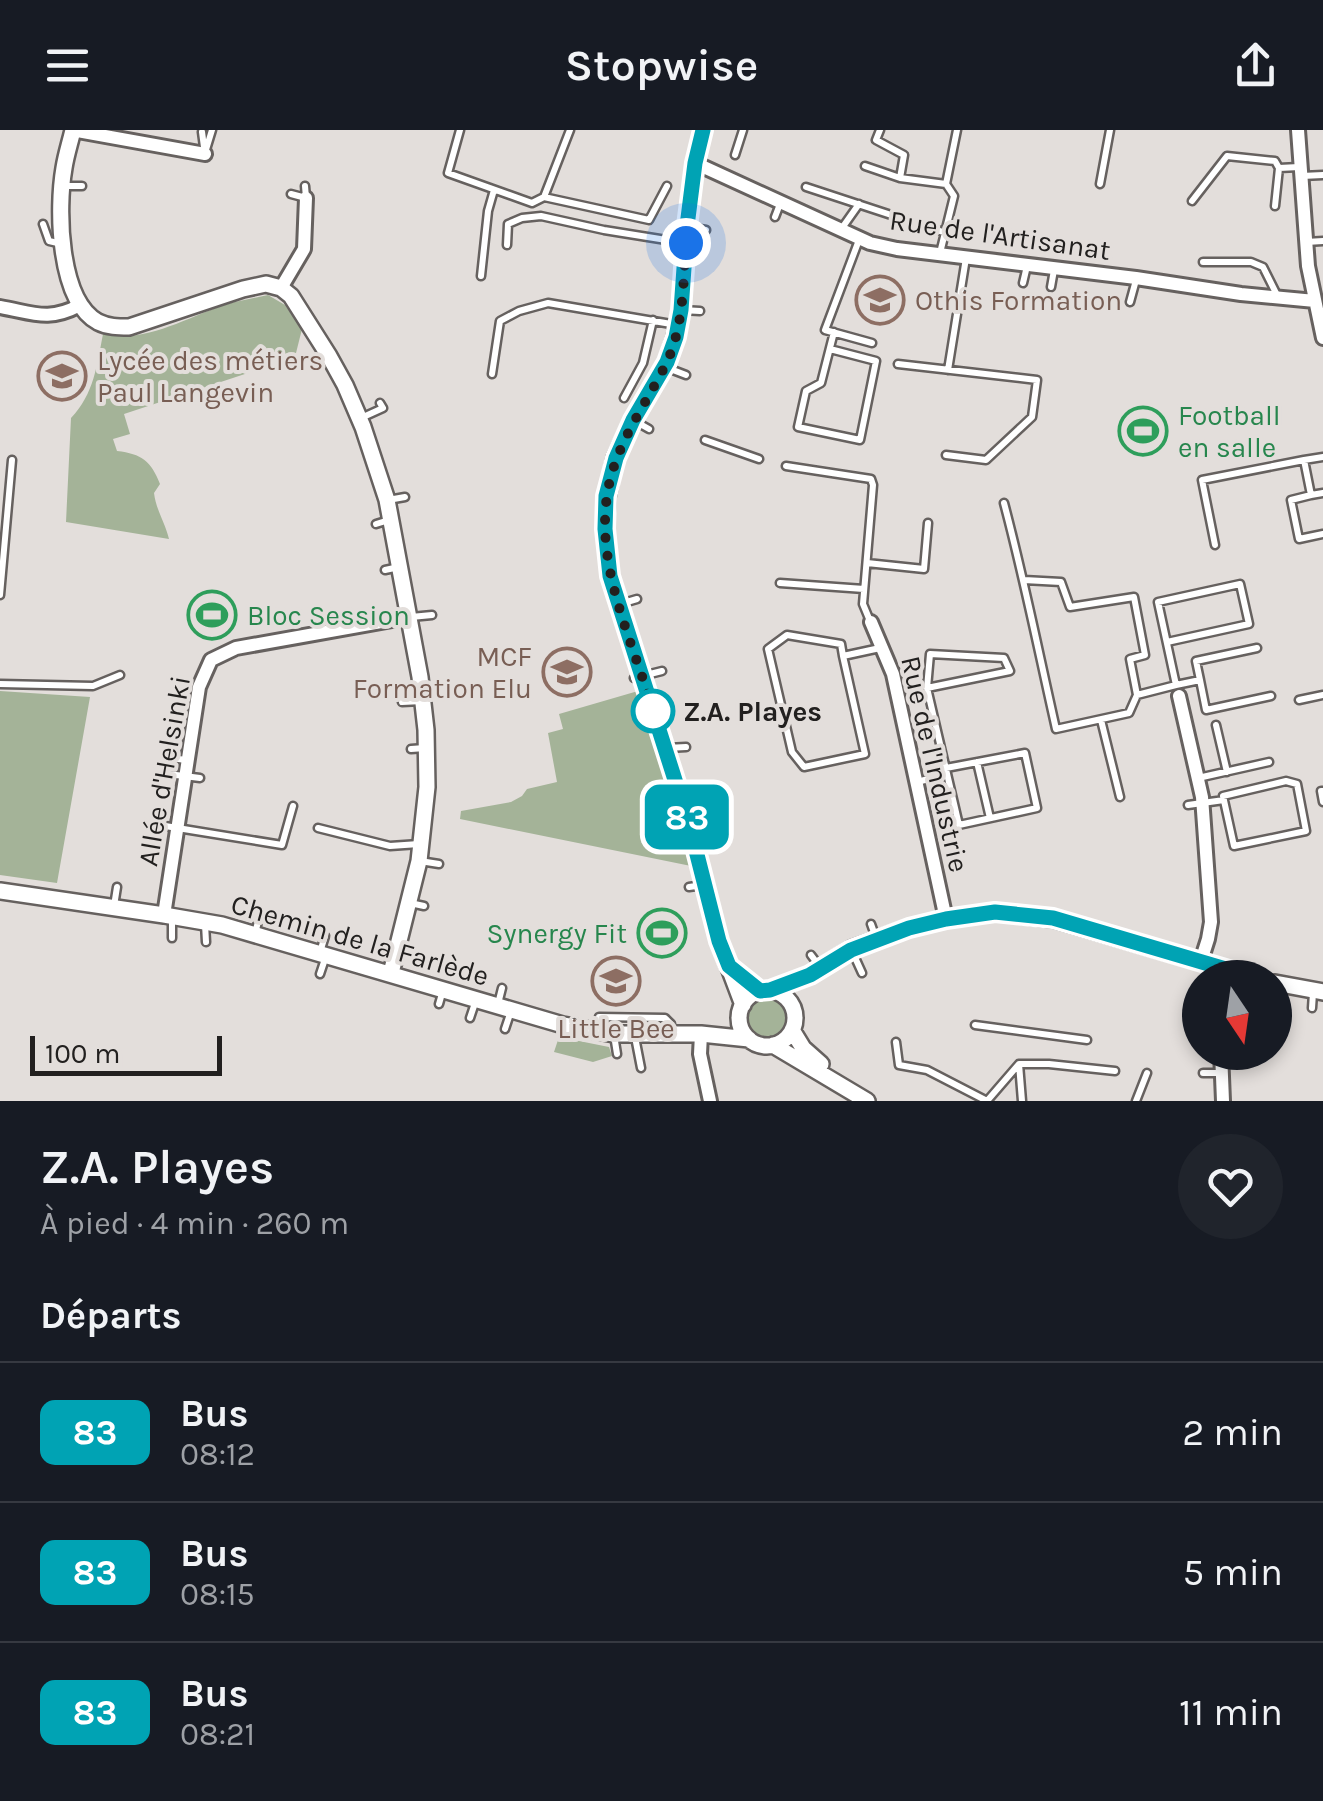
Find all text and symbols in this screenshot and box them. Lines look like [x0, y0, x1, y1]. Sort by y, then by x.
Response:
icon: menu [40, 38, 95, 93]
icon: share [1228, 38, 1283, 93]
text: Stopwise [565, 39, 758, 91]
street label: Rue de l'Artisanat [888, 203, 1112, 267]
your location [661, 218, 711, 268]
school or university icon: Othis Formation [854, 274, 906, 326]
place label: Othis Formation [915, 284, 1122, 317]
place label: Lycée des métiers Paul Langevin [97, 344, 323, 409]
school or university icon: Lycée des métiers Paul Langevin [36, 350, 88, 402]
place label: Football en salle [1178, 399, 1281, 464]
sports icon: Football en salle [1117, 405, 1169, 457]
sports icon: Bloc Session [186, 589, 238, 641]
place label: Bloc Session [247, 599, 410, 632]
place label: MCF Formation Elu [353, 640, 532, 705]
school or university icon: MCF Formation Elu [541, 646, 593, 698]
street label: Rue de l'Industrie [894, 653, 976, 875]
street label: Allée d'Helsinki [131, 673, 197, 869]
marker: Z.A. Playes [632, 690, 674, 732]
place label: Z.A. Playes [683, 695, 822, 728]
line badge: 83 [642, 784, 732, 850]
text: 83 [665, 797, 709, 838]
street label: Chemin de la Farlède [227, 887, 493, 993]
sports icon: Synergy Fit [636, 907, 688, 959]
place label: Synergy Fit [487, 917, 627, 950]
school or university icon: Little Bee [590, 955, 642, 1007]
north arrow [1182, 960, 1292, 1070]
map controls [1182, 960, 1292, 1070]
place label: Little Bee [557, 1012, 675, 1045]
scale bar [30, 1031, 222, 1076]
text: 100 m [45, 1037, 120, 1070]
button: heart [1178, 1134, 1283, 1239]
text: Z.A. Playes [40, 1139, 274, 1195]
text: À pied · 4 min · 260 m [40, 1205, 349, 1242]
text: Départs [40, 1293, 182, 1338]
text: Bus [180, 1391, 249, 1436]
text: 2 min [1182, 1410, 1283, 1455]
text: 83 [73, 1412, 117, 1453]
text: 08:12 [180, 1436, 255, 1473]
text: Bus [180, 1531, 249, 1576]
text: 5 min [1183, 1550, 1283, 1595]
text: 83 [73, 1552, 117, 1593]
text: 08:15 [180, 1576, 255, 1613]
text: Bus [180, 1671, 249, 1716]
text: 11 min [1179, 1690, 1283, 1735]
text: 83 [73, 1692, 117, 1733]
text: 08:21 [180, 1716, 255, 1753]

